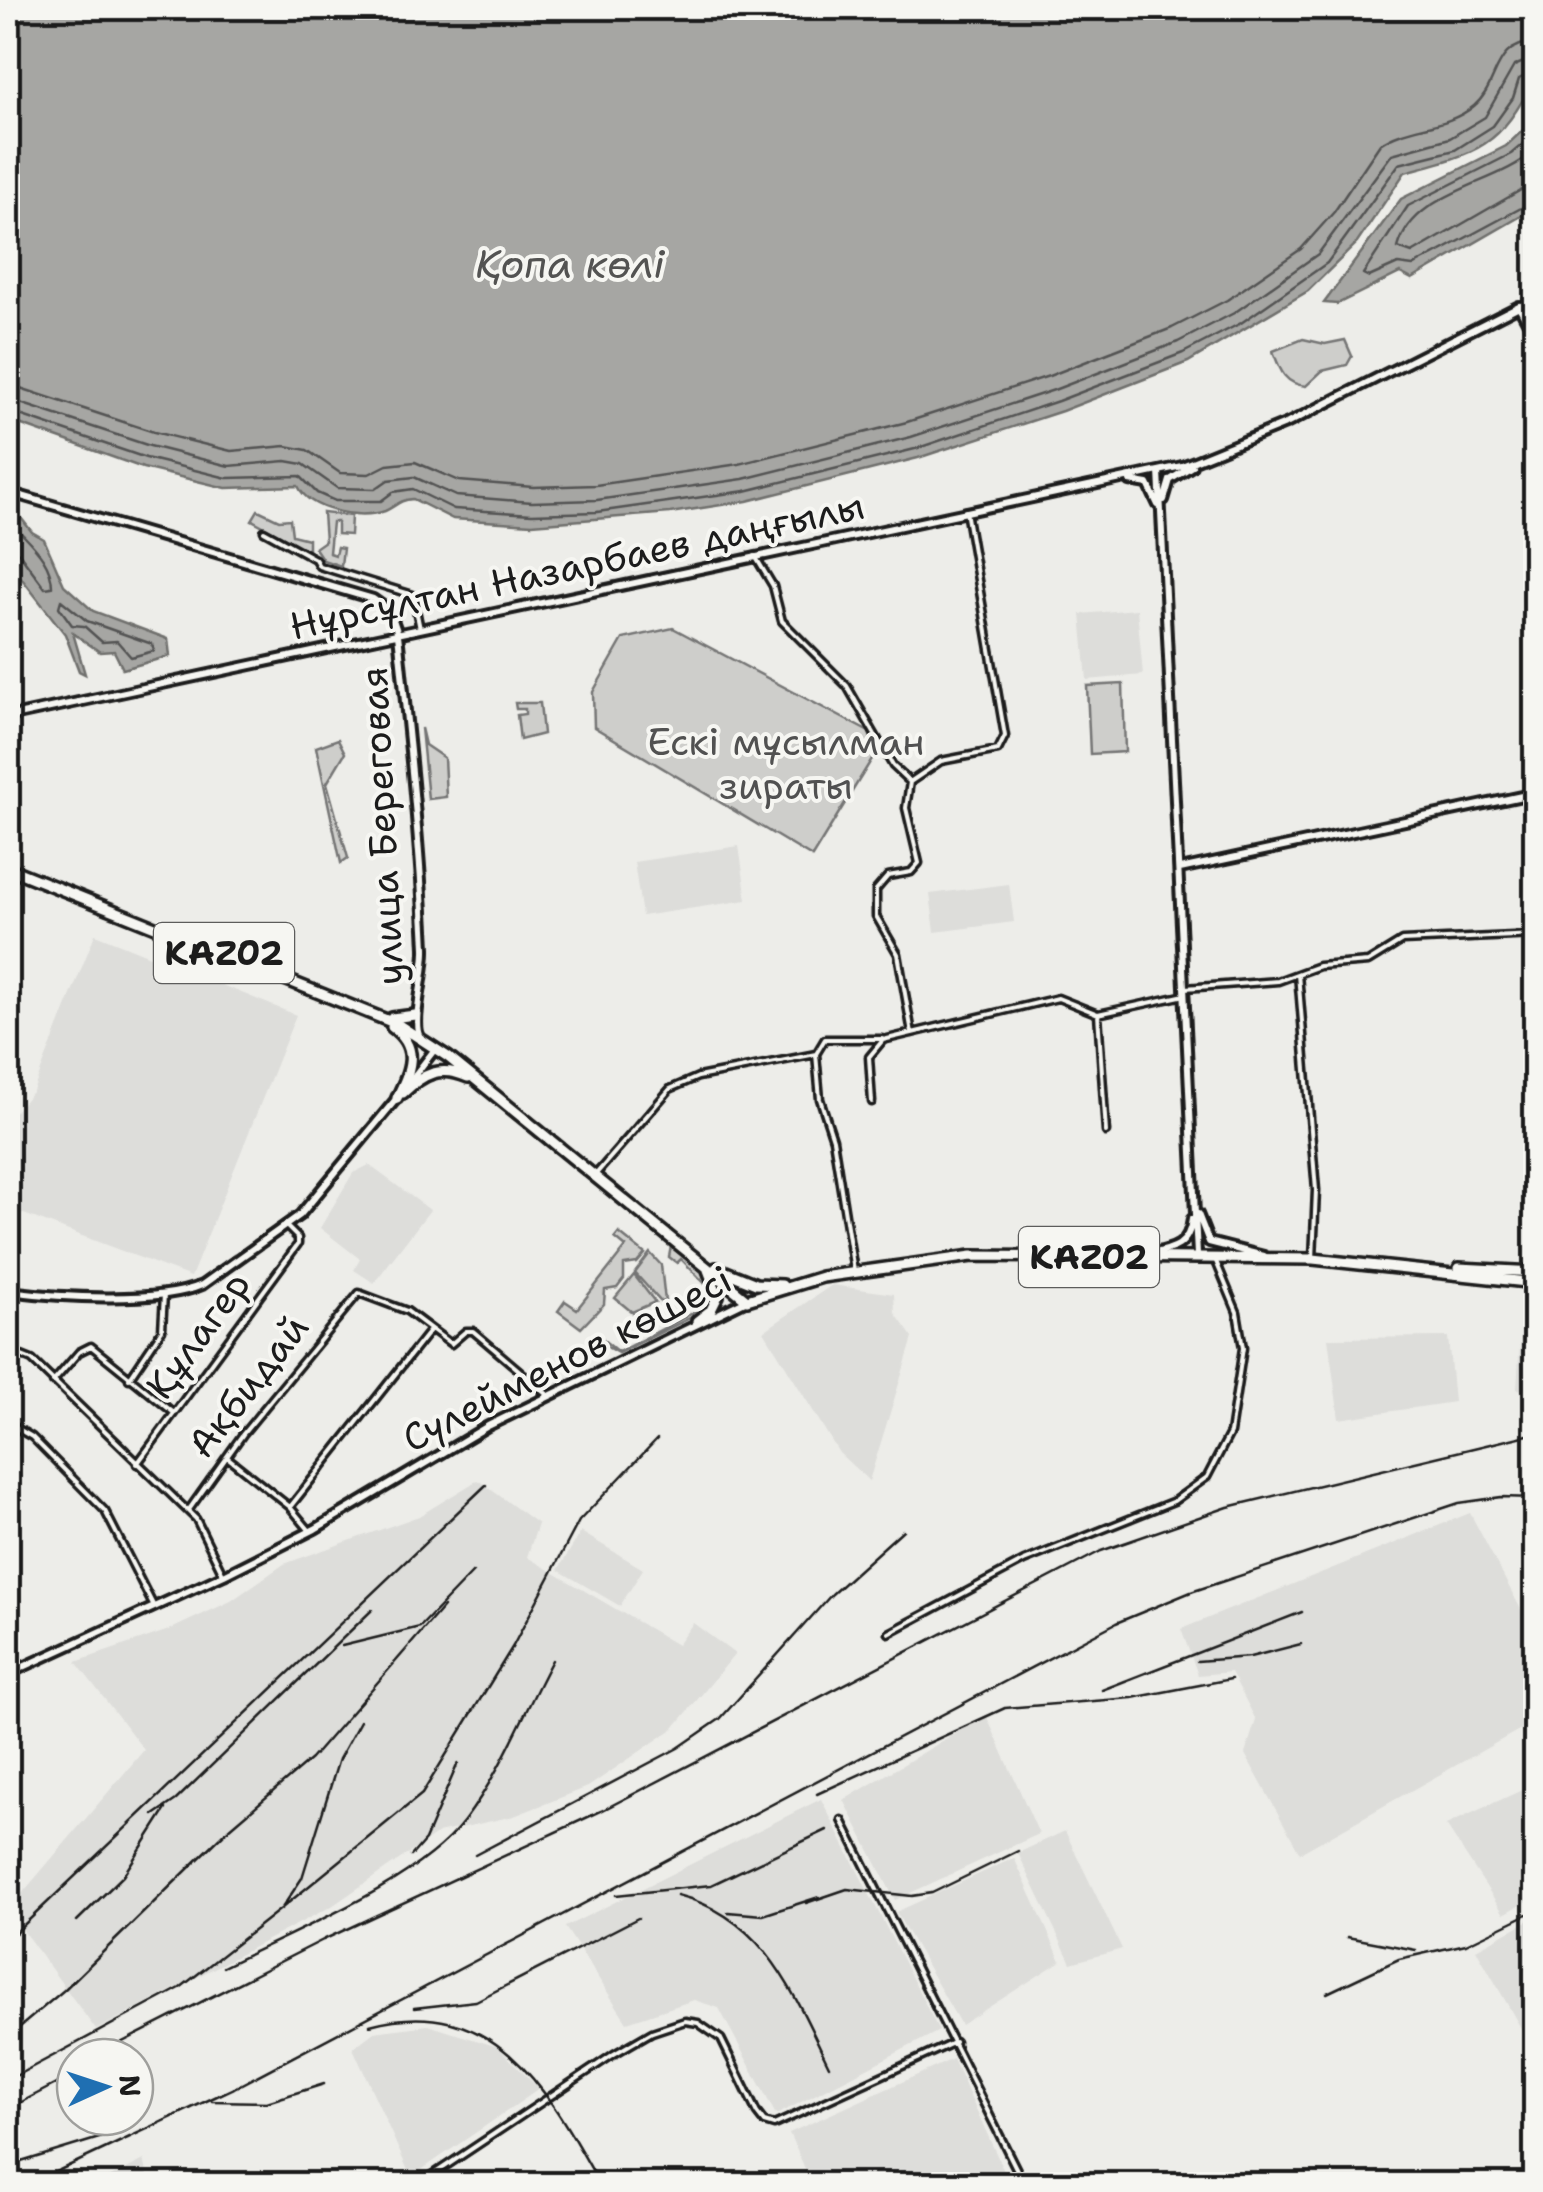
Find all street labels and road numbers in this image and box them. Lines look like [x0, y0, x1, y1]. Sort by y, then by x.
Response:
street label: Нұрсұлтан Назарбаев даңғылы [285, 480, 869, 651]
street label: улица Береговая [348, 665, 415, 987]
road number: KАZ02 [154, 923, 294, 983]
road number: KАZ02 [1019, 1227, 1159, 1287]
street label: Сүлейменов көшесі [393, 1253, 740, 1464]
street label: Құлагер [134, 1260, 261, 1409]
street label: Ақбидай [176, 1303, 320, 1468]

